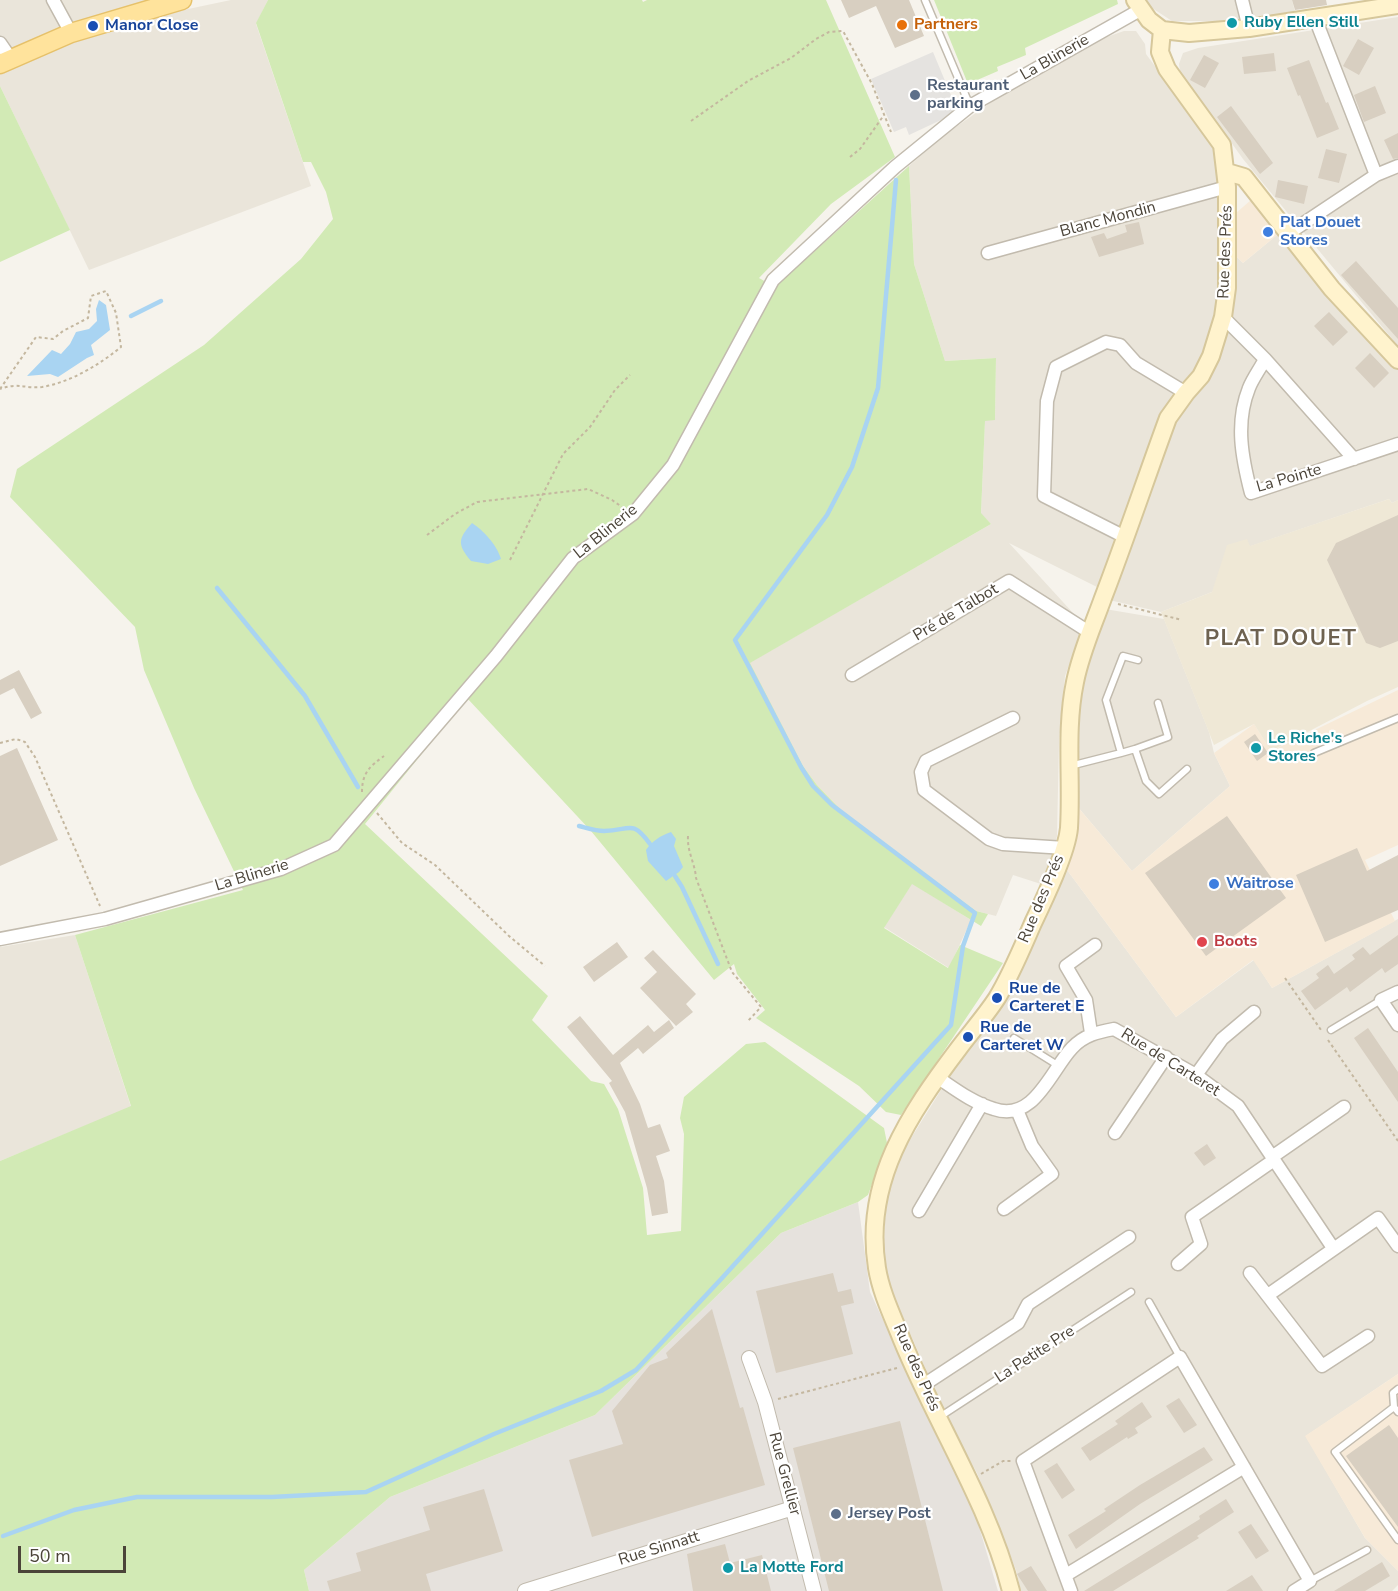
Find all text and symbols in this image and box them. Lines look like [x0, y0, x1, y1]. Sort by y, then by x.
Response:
place label: Ruby Ellen Still [1244, 13, 1359, 33]
place label: Partners [914, 15, 978, 35]
place label: Manor Close [105, 16, 198, 36]
marker: Ruby Ellen Still [1225, 16, 1239, 30]
marker: Partners [895, 18, 909, 32]
marker: Manor Close [86, 19, 100, 33]
street label: La Blinerie [1017, 31, 1093, 85]
place label: Restaurant parking [927, 76, 1009, 114]
marker: Restaurant parking [908, 88, 922, 102]
street label: Blanc Mondin [1058, 198, 1158, 242]
street label: Rue des Prés [1215, 205, 1237, 299]
place label: Plat Douet Stores [1280, 213, 1360, 251]
marker: Plat Douet Stores [1261, 225, 1275, 239]
street label: La Pointe [1254, 461, 1324, 497]
street label: La Blinerie [570, 501, 642, 563]
street label: Pré de Talbot [910, 580, 1002, 646]
district label: PLAT DOUET [1205, 627, 1357, 653]
place label: Le Riche's Stores [1268, 729, 1342, 767]
marker: Le Riche's Stores [1249, 741, 1263, 755]
street label: Rue des Prés [1015, 852, 1069, 946]
street label: La Blinerie [213, 856, 291, 896]
place label: Waitrose [1226, 874, 1294, 894]
marker: Waitrose [1207, 877, 1221, 891]
place label: Boots [1214, 932, 1257, 952]
marker: Boots [1195, 935, 1209, 949]
place label: Rue de Carteret E [1009, 979, 1085, 1017]
marker: Rue de Carteret E [990, 991, 1004, 1005]
place label: Rue de Carteret W [980, 1018, 1064, 1056]
street label: Rue de Carteret [1117, 1025, 1223, 1101]
marker: Rue de Carteret W [961, 1030, 975, 1044]
street label: Rue des Prés [888, 1321, 944, 1415]
street label: La Petite Pre [992, 1322, 1078, 1388]
street label: Rue Grellier [764, 1430, 804, 1518]
place label: Jersey Post [848, 1504, 931, 1524]
marker: Jersey Post [829, 1507, 843, 1521]
street label: Rue Sinnatt [616, 1528, 702, 1570]
scale bar [21, 1534, 129, 1572]
text: 50 m [29, 1544, 71, 1568]
place label: La Motte Ford [740, 1558, 844, 1578]
marker: La Motte Ford [721, 1561, 735, 1575]

